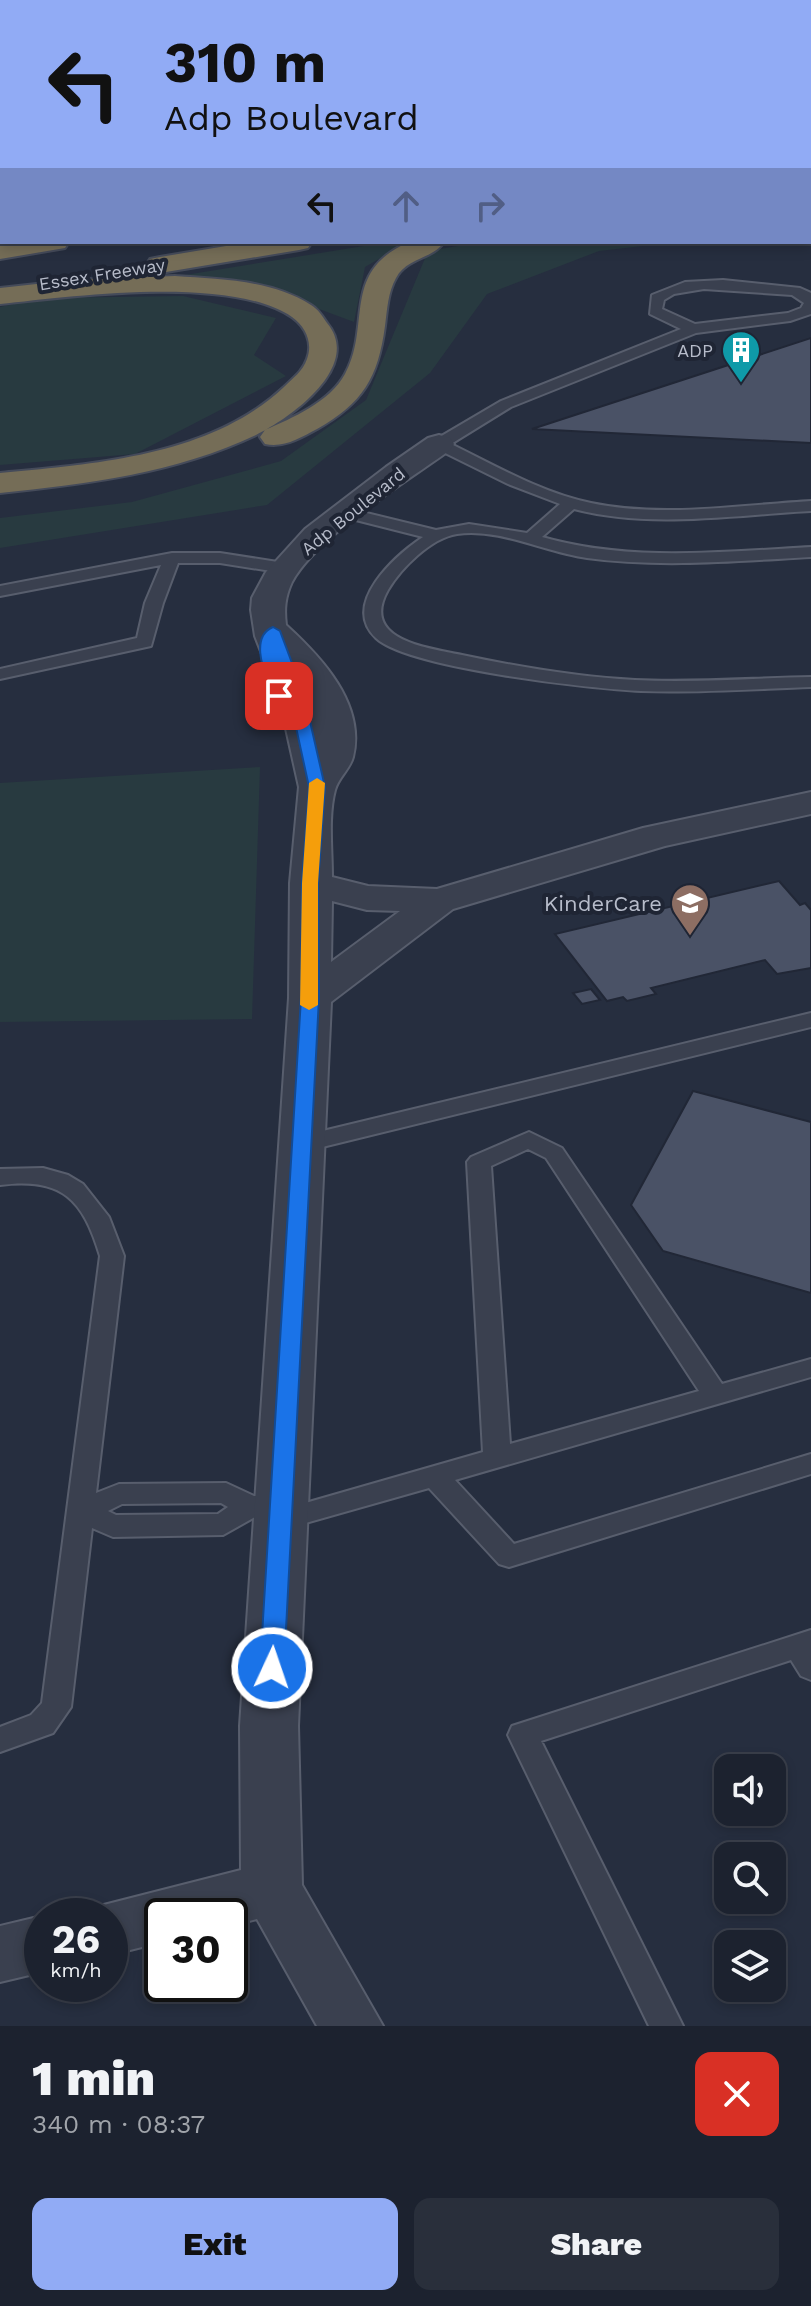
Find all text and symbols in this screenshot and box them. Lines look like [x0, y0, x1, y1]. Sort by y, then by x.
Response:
text: 310 m [164, 30, 326, 96]
icon: left [32, 32, 136, 136]
text: Adp Boulevard [164, 97, 419, 139]
icon: left [300, 184, 344, 228]
icon: ahead [384, 184, 428, 228]
icon: right [468, 184, 512, 228]
street label: Essex Freeway [37, 254, 167, 294]
building icon: ADP [720, 329, 762, 384]
place label: ADP [677, 340, 713, 361]
street label: Adp Boulevard [297, 463, 409, 559]
pin [245, 662, 313, 730]
icon: arrive [257, 674, 301, 718]
school or university icon: KinderCare [669, 882, 711, 937]
place label: KinderCare [544, 891, 662, 916]
position arrow [230, 1626, 314, 1710]
map controls [714, 1754, 786, 2002]
button: sound [714, 1754, 786, 1826]
button: search [714, 1842, 786, 1914]
speed limit sign: 30 [144, 1898, 248, 2002]
text: 26 [52, 1916, 100, 1963]
button: layers [714, 1930, 786, 2002]
text: km/h [50, 1958, 102, 1982]
text: 1 min [32, 2050, 155, 2107]
button: close [695, 2052, 779, 2136]
text: 340 m · 08:37 [32, 2109, 205, 2139]
button: Exit [32, 2198, 398, 2290]
button: Share [414, 2198, 779, 2290]

